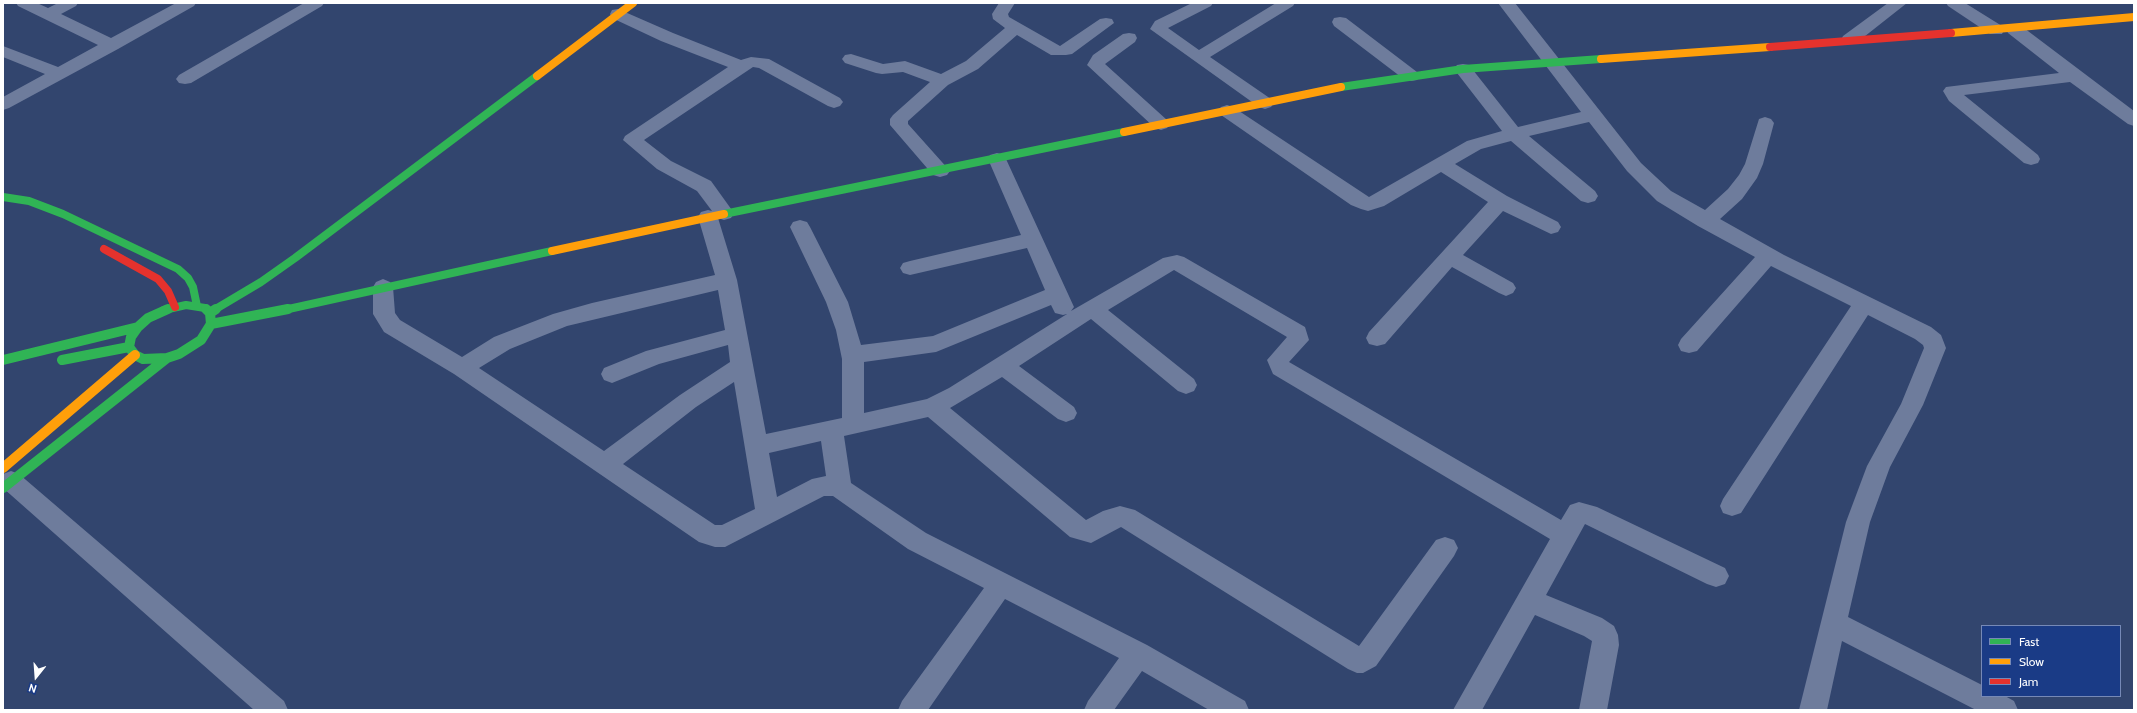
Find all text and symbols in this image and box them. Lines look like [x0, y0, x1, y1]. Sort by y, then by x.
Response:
legend [1981, 625, 2121, 697]
text: Fast [2019, 634, 2039, 649]
text: Slow [2019, 654, 2044, 669]
north arrow [16, 657, 56, 697]
text: Jam [2019, 674, 2038, 689]
text: N [27, 681, 38, 696]

